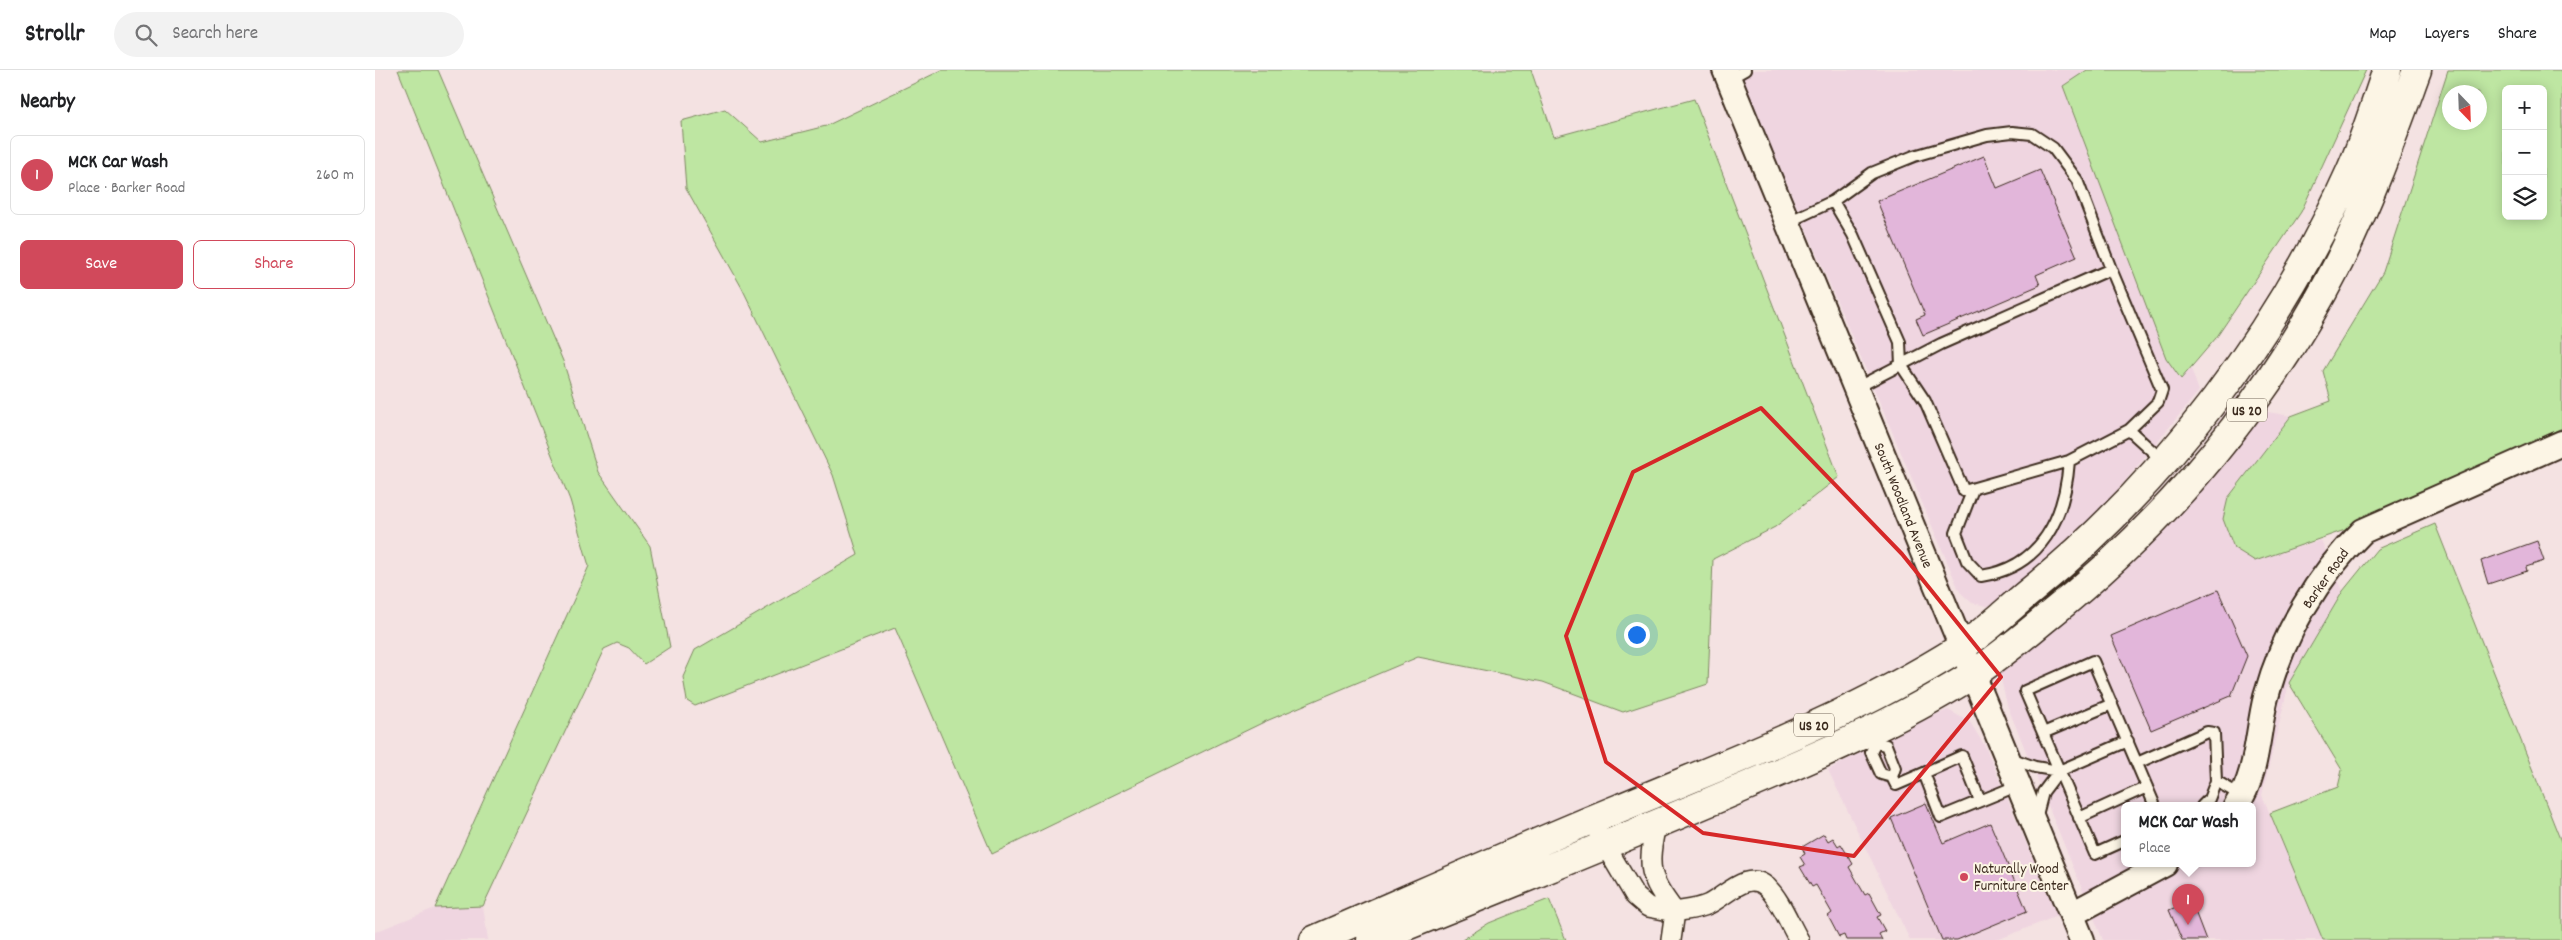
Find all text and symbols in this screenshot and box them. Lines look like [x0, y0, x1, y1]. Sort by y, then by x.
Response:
search box [114, 12, 464, 57]
text: Strollr [25, 18, 84, 52]
icon: search [132, 21, 160, 49]
text: Search here [172, 21, 258, 48]
text: Map [2369, 22, 2396, 47]
text: Layers [2424, 22, 2470, 47]
text: Share [2498, 22, 2537, 47]
north arrow [2442, 85, 2487, 130]
map controls [2502, 85, 2547, 220]
button: + [2502, 85, 2547, 130]
text: Nearby [20, 88, 75, 118]
button: − [2502, 130, 2547, 175]
text: MCK Car Wash [68, 150, 168, 177]
text: 1 [35, 164, 39, 187]
text: 260 m [316, 164, 354, 187]
button: layers [2502, 175, 2547, 220]
text: Place · Barker Road [68, 177, 185, 200]
button: Save [20, 240, 183, 289]
button: Share [193, 240, 355, 289]
road number: US 20 [2227, 398, 2267, 422]
street label: South Woodland Avenue [1867, 440, 1938, 572]
street label: Barker Road [2298, 544, 2356, 614]
your location [1624, 622, 1650, 648]
road number: US 20 [1794, 714, 1834, 736]
popup [2121, 802, 2256, 867]
text: MCK Car Wash [2139, 810, 2238, 837]
text: Place [2139, 837, 2171, 860]
place label: Naturally Wood Furniture Center [1974, 859, 2069, 898]
marker: Naturally Wood Furniture Center [1958, 871, 1970, 883]
pin: 1 [2172, 884, 2204, 925]

